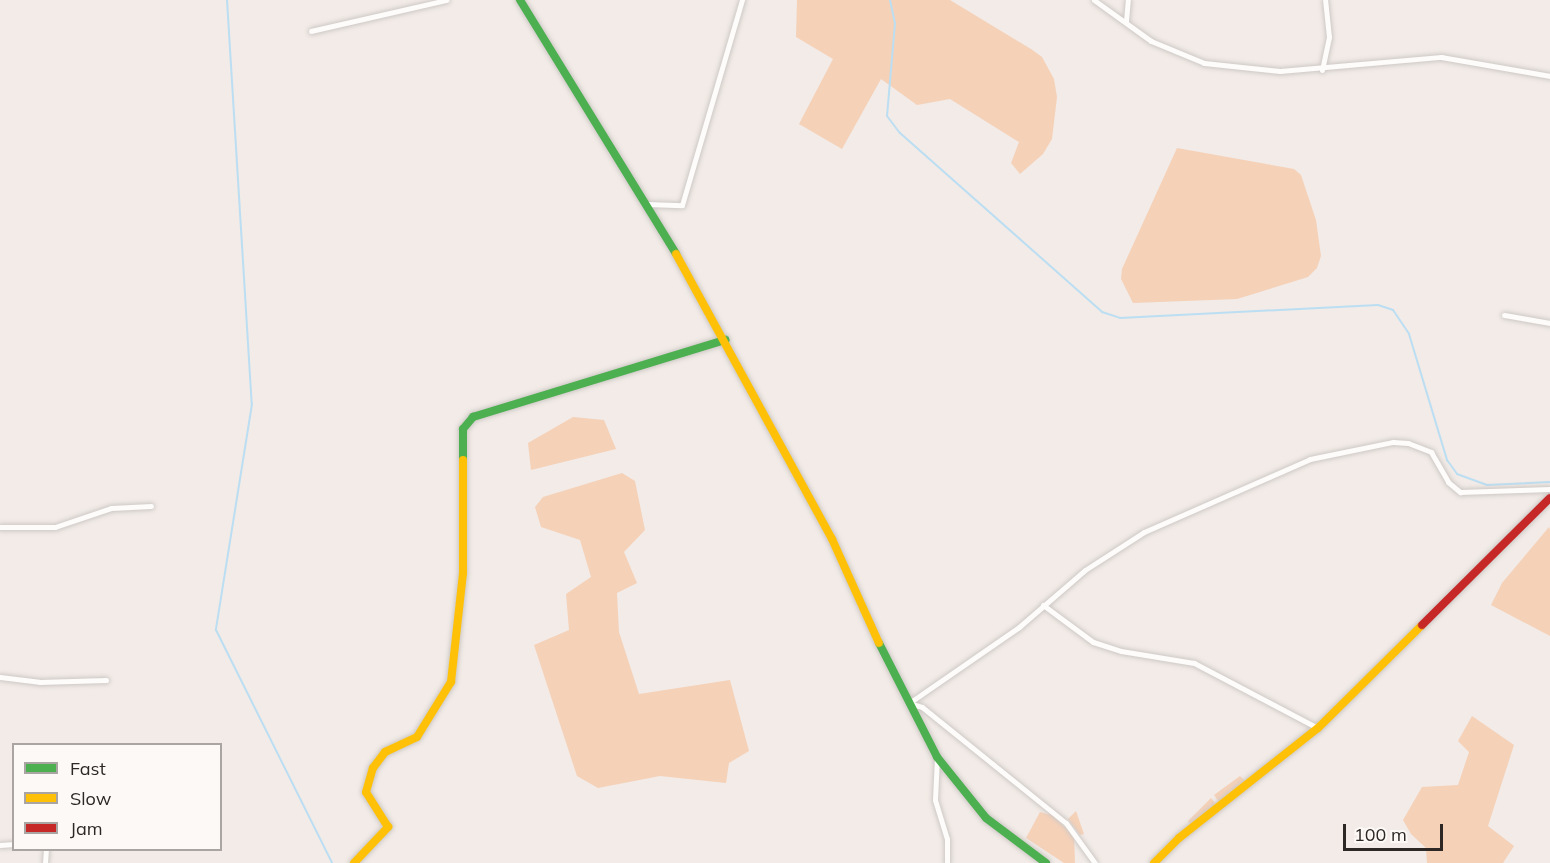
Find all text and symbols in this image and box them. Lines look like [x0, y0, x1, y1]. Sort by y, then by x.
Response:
legend [12, 743, 222, 851]
text: Fast [70, 757, 106, 780]
text: Slow [70, 787, 111, 810]
scale bar [1346, 812, 1446, 850]
text: Jam [70, 817, 103, 840]
text: 100 m [1354, 823, 1407, 846]

